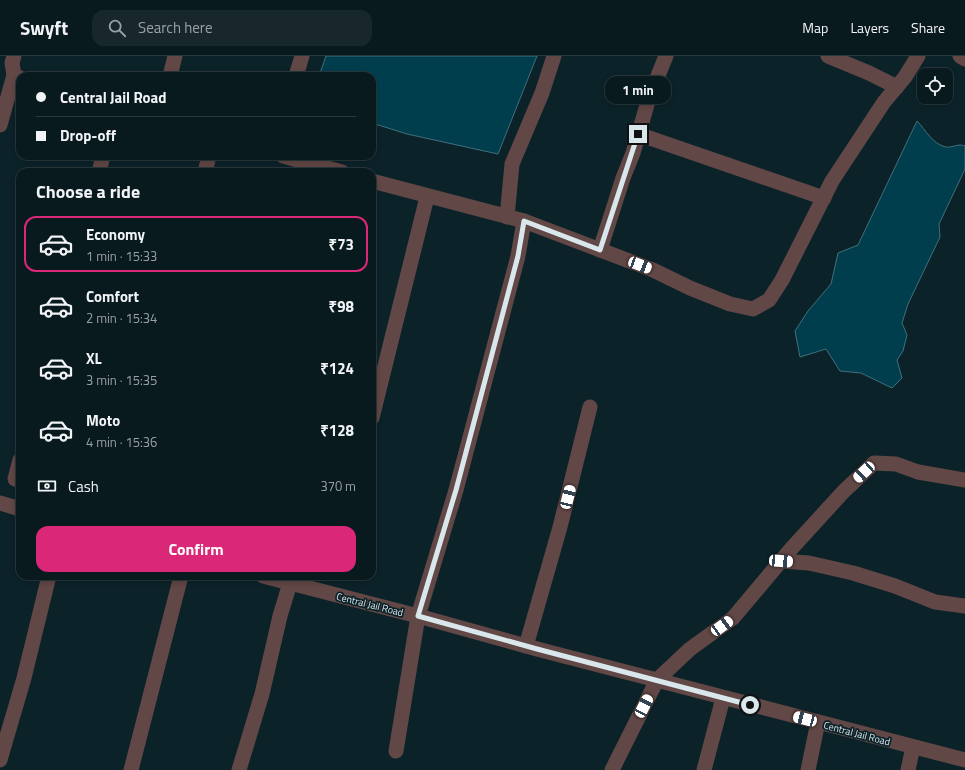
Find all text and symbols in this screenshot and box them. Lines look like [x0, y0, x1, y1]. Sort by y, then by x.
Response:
search box [92, 10, 372, 46]
text: Swyft [20, 13, 68, 42]
text: Search here [138, 16, 212, 39]
icon: search [106, 17, 128, 39]
text: Map [802, 17, 828, 38]
text: Layers [850, 17, 889, 38]
text: Share [911, 17, 945, 38]
map controls [917, 68, 953, 104]
button: locate [917, 68, 953, 104]
callout: 1 min [605, 76, 671, 104]
text: 1 min [622, 80, 654, 100]
text: Central Jail Road [60, 86, 167, 109]
text: Drop-off [60, 124, 116, 147]
route end [629, 125, 647, 143]
text: Choose a ride [36, 178, 140, 205]
text: Economy [86, 223, 145, 246]
icon: car [38, 226, 74, 262]
text: ₹73 [329, 233, 354, 256]
text: 1 min · 15:33 [86, 246, 157, 266]
car [627, 255, 653, 275]
text: Comfort [86, 285, 139, 308]
icon: car [38, 288, 74, 324]
text: ₹98 [329, 295, 354, 318]
text: 2 min · 15:34 [86, 308, 157, 328]
text: XL [86, 347, 102, 370]
icon: car [38, 350, 74, 386]
text: ₹124 [320, 357, 354, 380]
text: 3 min · 15:35 [86, 370, 157, 390]
text: Moto [86, 409, 120, 432]
icon: car [38, 412, 74, 448]
text: ₹128 [320, 419, 354, 442]
text: 4 min · 15:36 [86, 432, 157, 452]
car [851, 459, 877, 485]
icon: cash [36, 475, 58, 497]
text: Cash [68, 475, 99, 498]
text: 370 m [320, 476, 356, 496]
car [559, 484, 577, 510]
button: Confirm [36, 526, 356, 572]
car [769, 554, 793, 568]
street label: Central Jail Road [335, 589, 405, 620]
car [709, 614, 735, 638]
car [633, 693, 655, 719]
route start [741, 696, 759, 714]
car [792, 710, 818, 728]
street label: Central Jail Road [822, 717, 892, 750]

